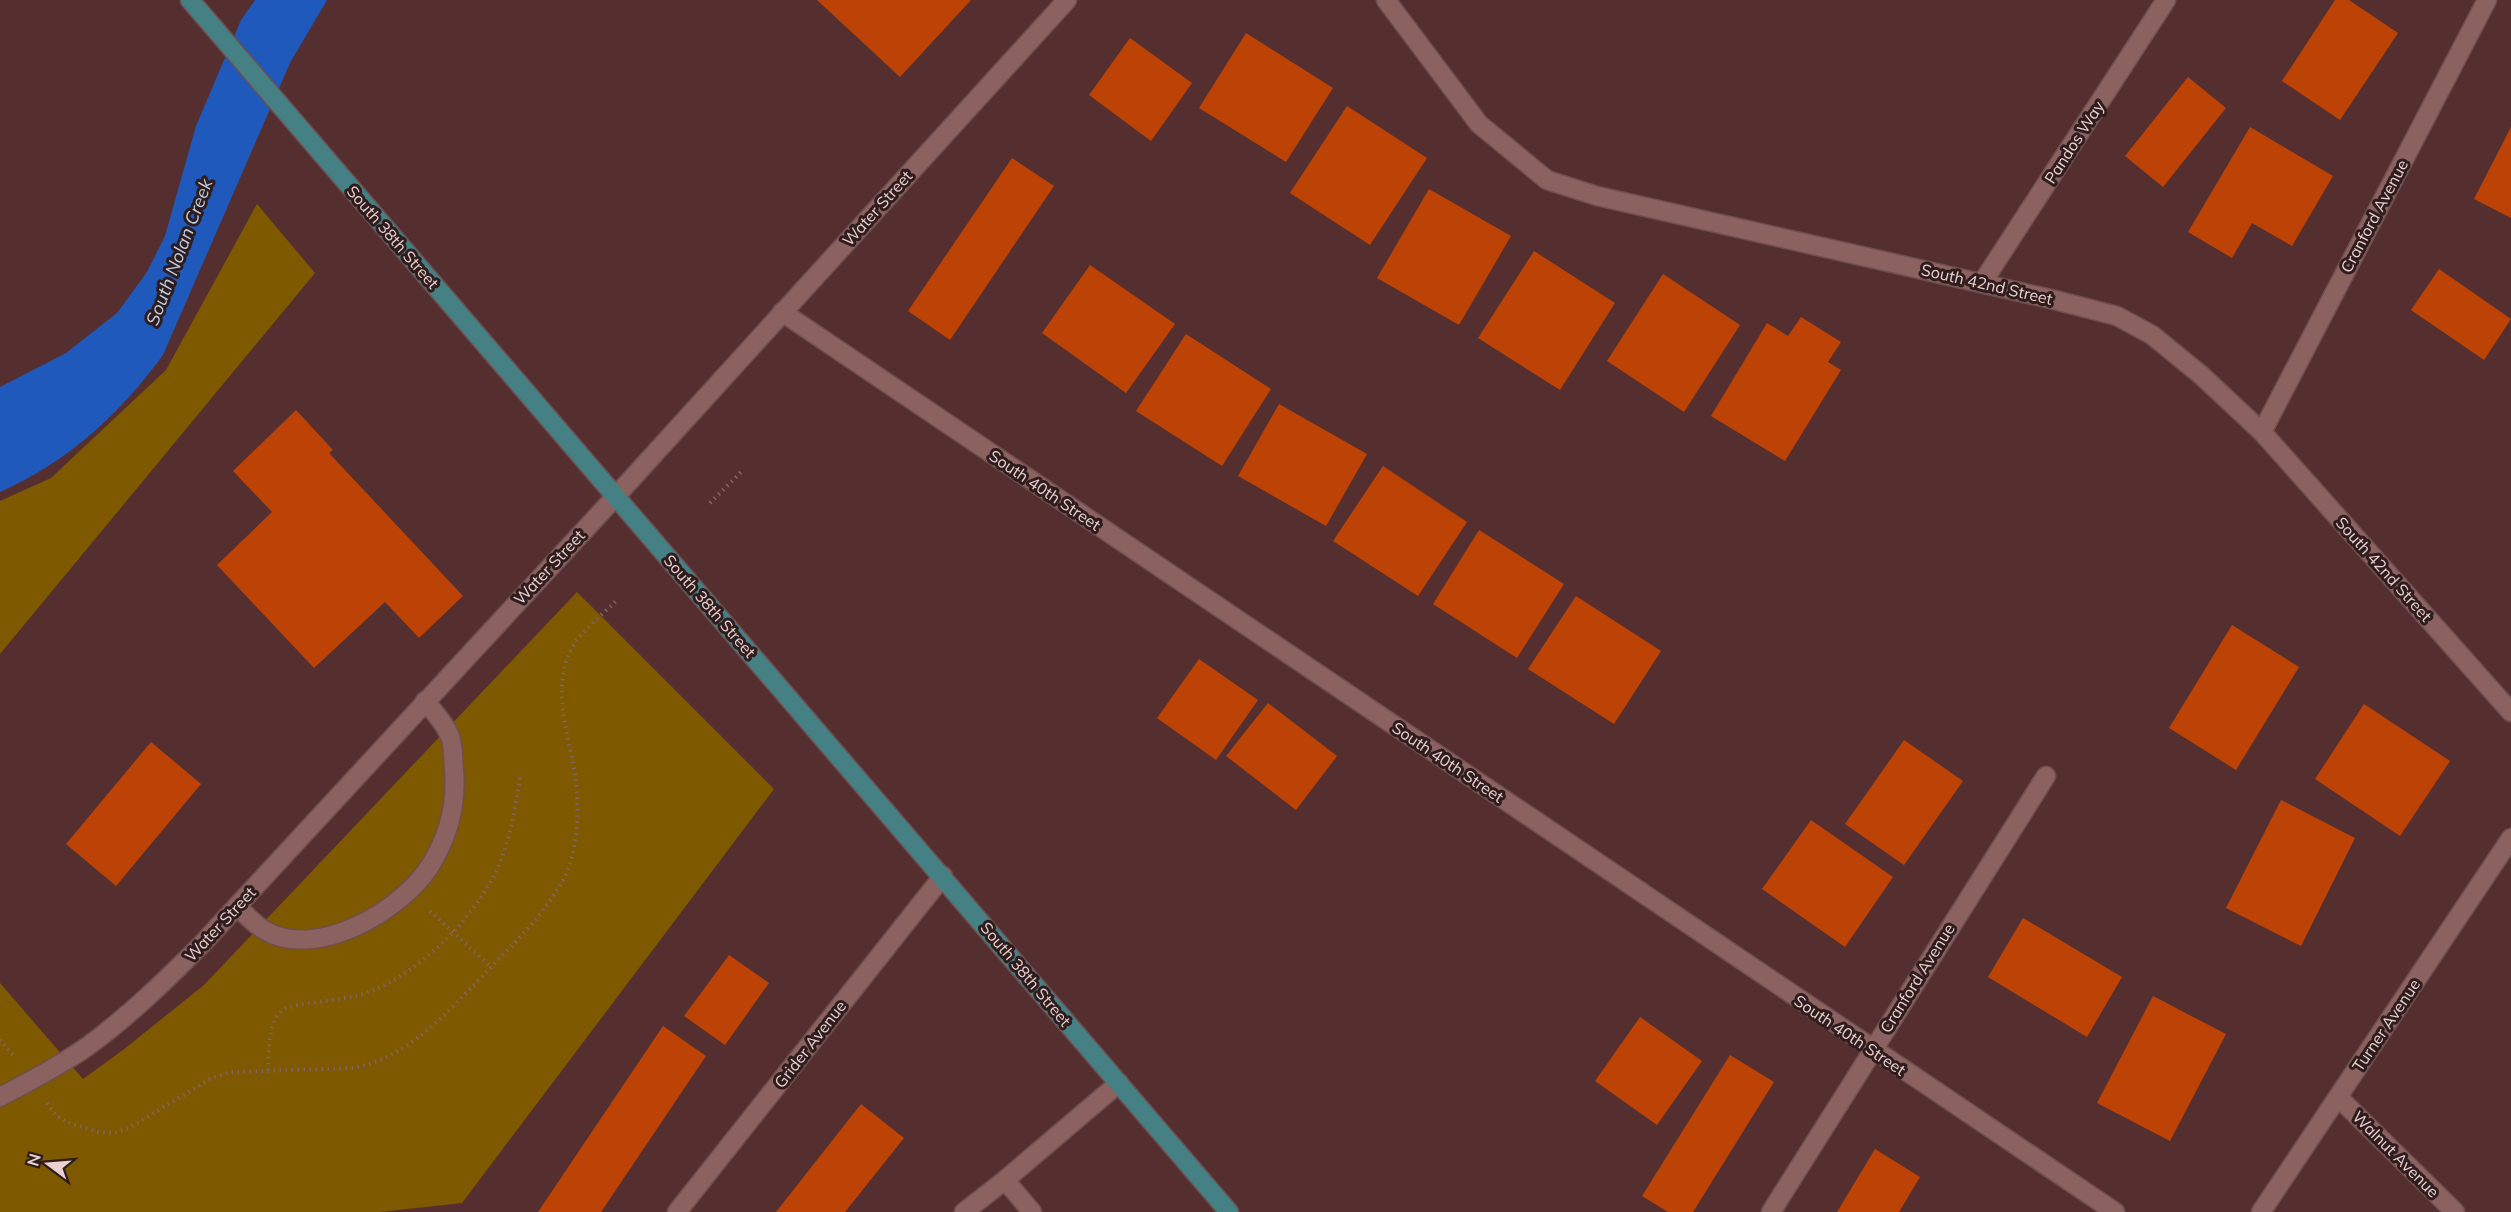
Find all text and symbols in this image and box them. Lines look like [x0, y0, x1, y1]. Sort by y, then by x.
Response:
street label: Pandos Way [2040, 96, 2108, 187]
street label: Cranford Avenue [2336, 156, 2412, 276]
street label: Water Street [838, 166, 916, 250]
water label: South Nolan Creek [140, 175, 218, 329]
street label: South 38th Street [343, 181, 443, 293]
street label: South 42nd Street [1919, 259, 2055, 309]
street label: South 40th Street [985, 445, 1105, 535]
street label: South 42nd Street [2332, 512, 2437, 626]
street label: Water Street [509, 525, 589, 609]
street label: South 38th Street [660, 550, 760, 662]
street label: South 40th Street [1388, 717, 1508, 807]
street label: Water Street [180, 882, 260, 966]
street label: South 38th Street [977, 918, 1076, 1031]
street label: Cranford Avenue [1875, 920, 1959, 1036]
street label: Turner Avenue [2348, 975, 2424, 1075]
street label: South 40th Street [1790, 990, 1910, 1080]
street label: Grider Avenue [770, 996, 850, 1092]
street label: Walnut Avenue [2348, 1106, 2444, 1202]
north arrow [18, 1134, 78, 1194]
text: N [22, 1151, 45, 1168]

